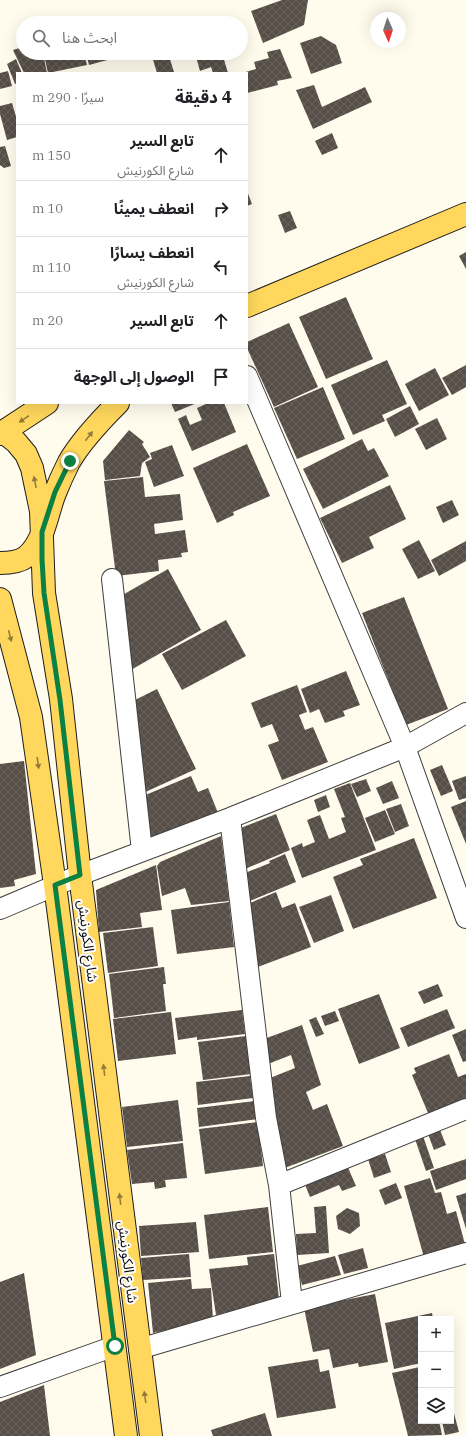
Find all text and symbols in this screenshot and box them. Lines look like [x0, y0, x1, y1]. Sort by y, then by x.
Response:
north arrow [370, 12, 406, 48]
search box [16, 16, 248, 60]
icon: search [30, 27, 52, 49]
text: ابحث هنا [62, 28, 117, 47]
text: 4 دقيقة [175, 86, 232, 108]
text: سيرًا · 290 m [32, 89, 104, 106]
text: تابع السير [130, 131, 194, 150]
icon: ahead [210, 144, 232, 166]
text: 150 m [32, 147, 71, 164]
text: شارع الكورنيش [117, 162, 194, 179]
icon: right [210, 198, 232, 220]
text: انعطف يمينًا [114, 199, 194, 218]
text: 10 m [32, 200, 63, 217]
text: انعطف يسارًا [110, 243, 194, 262]
icon: left [210, 256, 232, 278]
text: 110 m [32, 259, 71, 276]
text: شارع الكورنيش [117, 274, 194, 291]
icon: ahead [210, 310, 232, 332]
text: تابع السير [130, 311, 194, 330]
text: 20 m [32, 312, 63, 329]
icon: arrive [210, 366, 232, 388]
text: الوصول إلى الوجهة [74, 367, 194, 386]
one-way arrow [18, 415, 29, 423]
one-way arrow [85, 430, 93, 441]
route end [61, 452, 79, 470]
one-way arrow [32, 476, 38, 489]
one-way arrow [8, 630, 14, 642]
one-way arrow [35, 757, 41, 769]
street label: شارع الكورنيش [72, 899, 102, 983]
one-way arrow [101, 1064, 107, 1076]
one-way arrow [117, 1193, 123, 1205]
street label: شارع الكورنيش [112, 1220, 142, 1304]
map controls [418, 1316, 454, 1424]
button: + [418, 1316, 454, 1352]
route start [106, 1337, 124, 1355]
button: − [418, 1352, 454, 1388]
button: layers [418, 1388, 454, 1424]
one-way arrow [142, 1391, 148, 1403]

